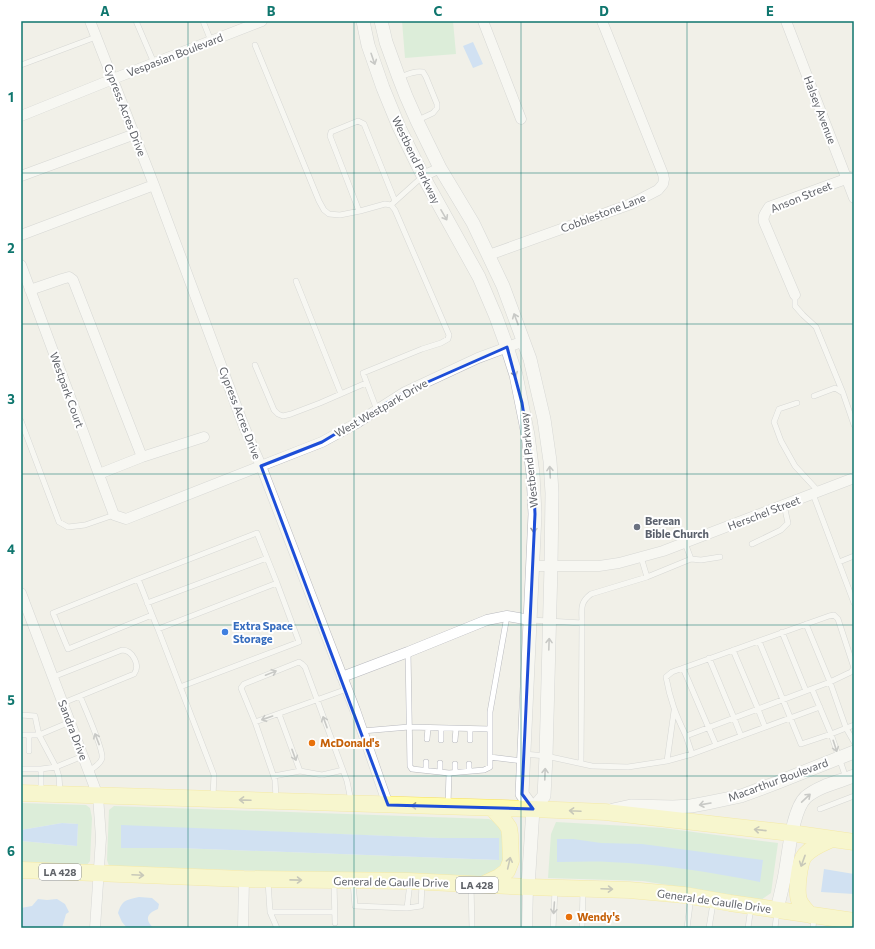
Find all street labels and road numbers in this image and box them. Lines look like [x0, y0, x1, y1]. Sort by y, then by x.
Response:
street label: Vespasian Boulevard [125, 30, 225, 79]
street label: Cypress Acres Drive [102, 62, 149, 158]
street label: Halsey Avenue [802, 74, 839, 146]
street label: Westbend Parkway [390, 114, 443, 206]
street label: Anson Street [768, 178, 834, 215]
street label: Cobblestone Lane [558, 190, 647, 235]
street label: Westpark Court [48, 350, 87, 430]
street label: Cypress Acres Drive [217, 365, 264, 461]
street label: West Westpark Drive [332, 376, 430, 439]
street label: Westbend Parkway [517, 411, 540, 508]
street label: Herschel Street [726, 493, 802, 532]
street label: Sandra Drive [56, 698, 91, 762]
street label: Macarthur Boulevard [726, 755, 830, 804]
road number: LA 428 [39, 864, 81, 880]
street label: General de Gaulle Drive [333, 874, 449, 889]
road number: LA 428 [456, 877, 498, 893]
street label: General de Gaulle Drive [656, 886, 772, 915]

